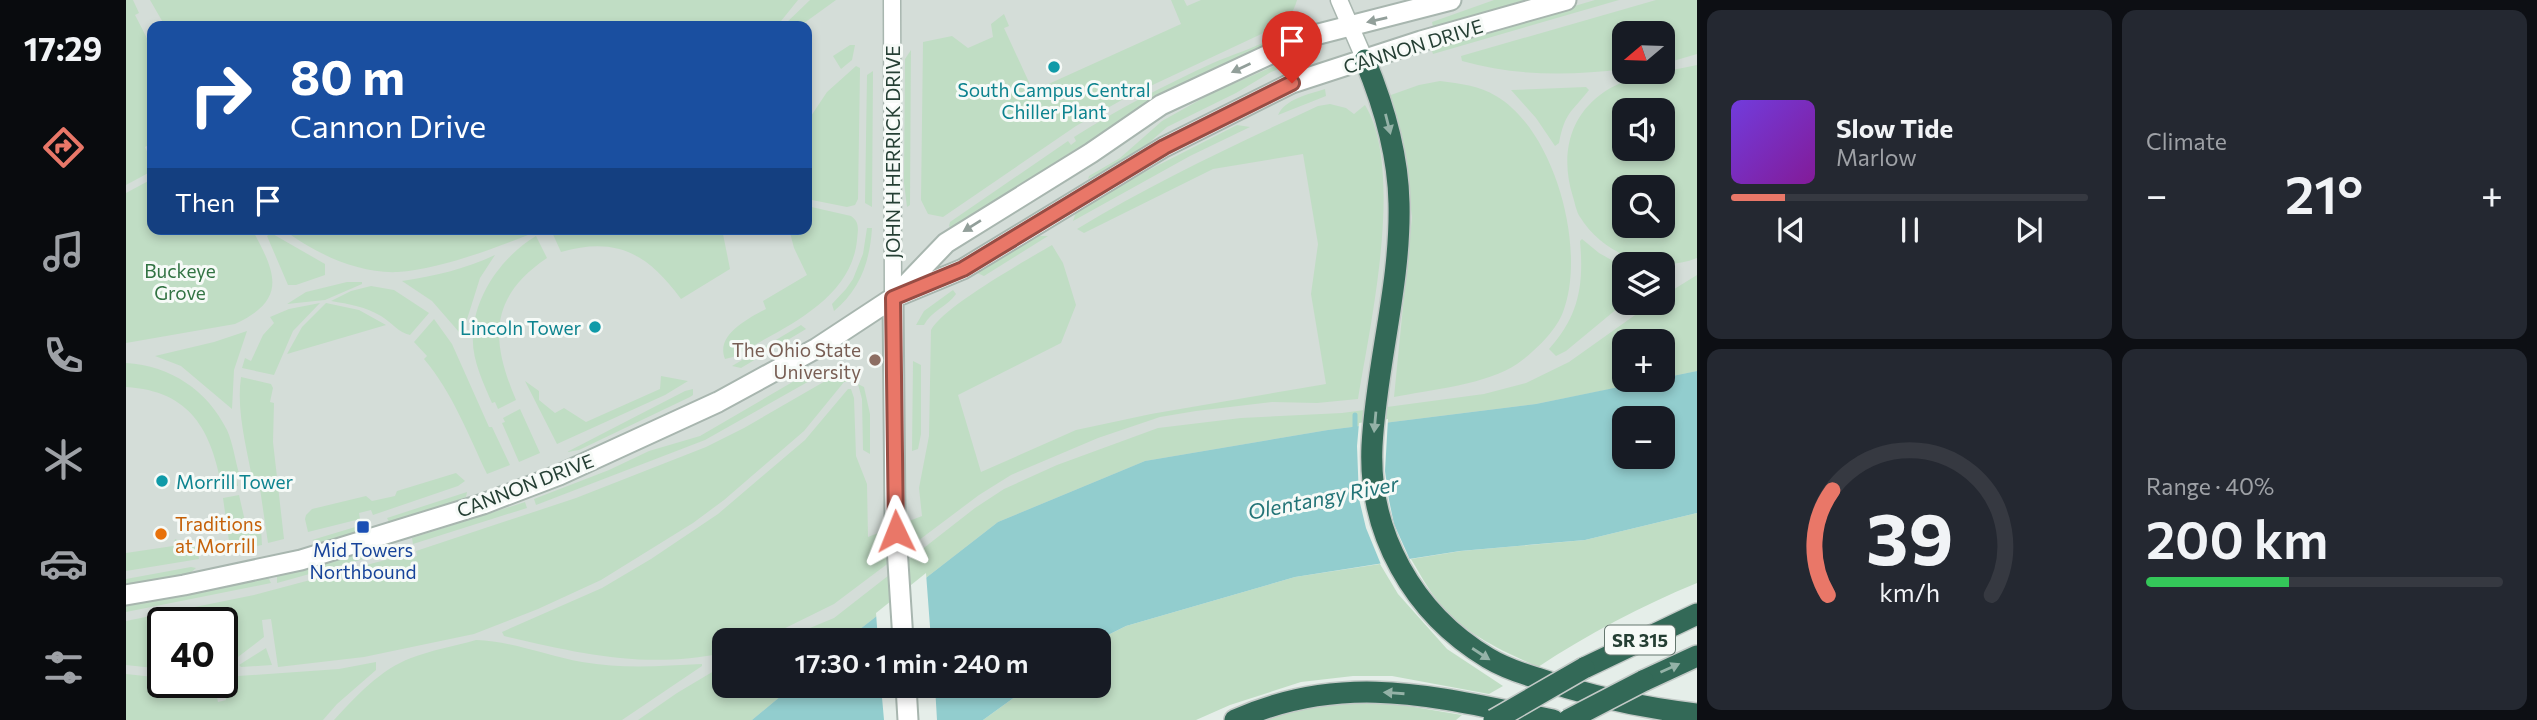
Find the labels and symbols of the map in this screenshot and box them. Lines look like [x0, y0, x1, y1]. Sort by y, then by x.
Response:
pin [1262, 11, 1322, 83]
street label: CANNON DRIVE [1340, 14, 1486, 78]
one-way arrow [1366, 15, 1388, 26]
north arrow [1612, 21, 1675, 84]
street label: JOHN H HERRICK DRIVE [881, 45, 904, 259]
marker: South Campus Central Chiller Plant [1046, 59, 1062, 75]
one-way arrow [1231, 62, 1251, 74]
place label: South Campus Central Chiller Plant [958, 78, 1150, 123]
one-way arrow [1383, 113, 1394, 135]
one-way arrow [962, 220, 981, 233]
park label: Buckeye Grove [144, 259, 216, 304]
place label: Lincoln Tower [460, 316, 581, 339]
marker: Lincoln Tower [587, 319, 603, 335]
place label: The Ohio State University [732, 338, 861, 383]
marker: The Ohio State University [867, 352, 883, 368]
one-way arrow [1369, 411, 1380, 433]
street label: CANNON DRIVE [453, 448, 597, 522]
place label: Morrill Tower [176, 470, 293, 493]
water label: Olentangy River [1246, 470, 1401, 524]
marker: Morrill Tower [154, 473, 170, 489]
position arrow [859, 494, 933, 568]
place label: Traditions at Morrill [175, 512, 262, 557]
marker: Mid Towers Northbound [355, 519, 371, 535]
marker: Traditions at Morrill [153, 526, 169, 542]
place label: Mid Towers Northbound [309, 538, 417, 583]
speed limit sign: 40 [147, 607, 238, 698]
road number: SR 315 [1605, 626, 1675, 654]
one-way arrow [1472, 647, 1491, 660]
one-way arrow [1660, 662, 1680, 674]
one-way arrow [1383, 687, 1405, 698]

